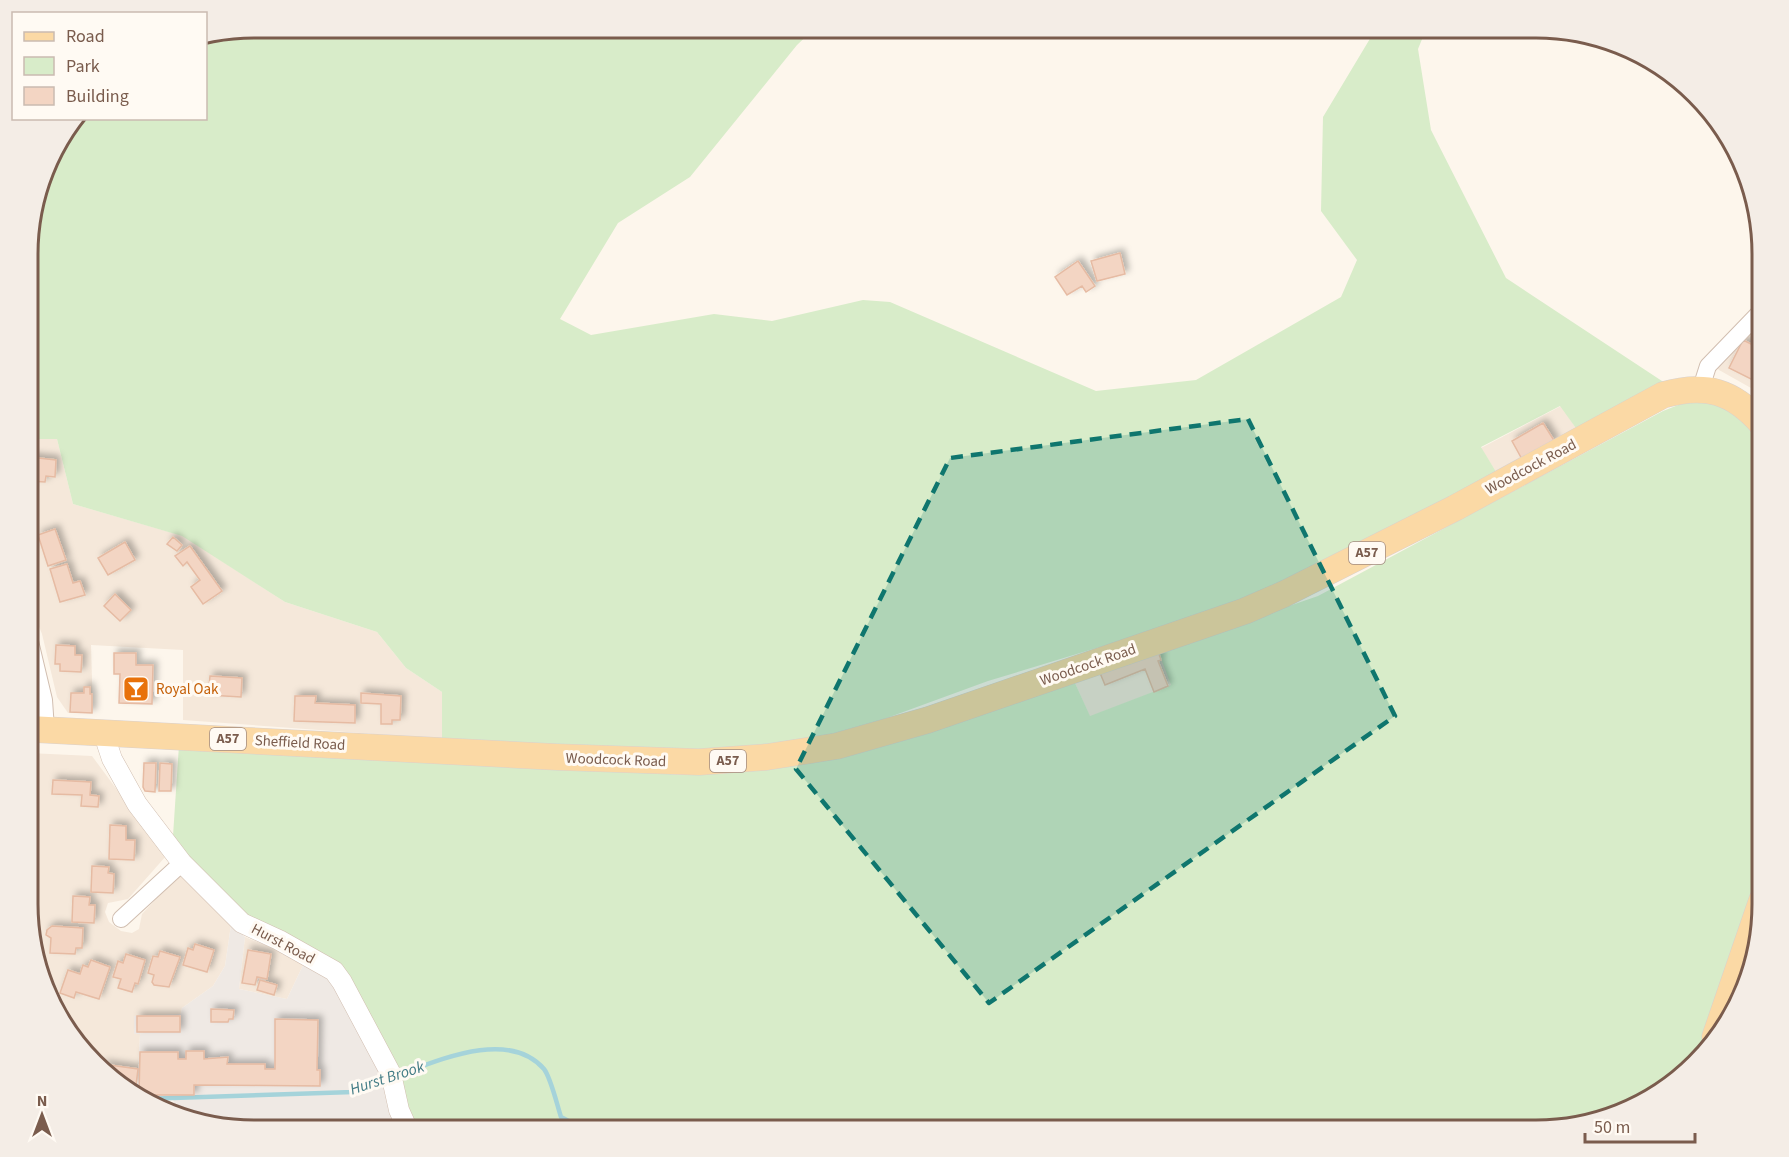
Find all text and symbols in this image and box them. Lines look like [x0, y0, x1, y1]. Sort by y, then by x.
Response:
legend [12, 12, 207, 120]
text: Road [66, 24, 105, 49]
text: Park [66, 54, 100, 79]
text: Building [66, 84, 129, 109]
street label: Woodcock Road [1482, 434, 1580, 500]
road number: A57 [1349, 542, 1385, 564]
street label: Woodcock Road [1037, 639, 1139, 691]
bar icon: Royal Oak [121, 674, 151, 704]
place label: Royal Oak [156, 679, 219, 700]
road number: A57 [210, 728, 246, 750]
street label: Sheffield Road [254, 730, 346, 756]
street label: Woodcock Road [565, 748, 667, 772]
road number: A57 [710, 750, 746, 772]
street label: Hurst Road [247, 918, 319, 970]
water label: Hurst Brook [347, 1056, 427, 1100]
north arrow [12, 1085, 72, 1145]
text: N [37, 1090, 47, 1112]
scale bar [1585, 1106, 1694, 1144]
text: 50 m [1594, 1115, 1630, 1140]

